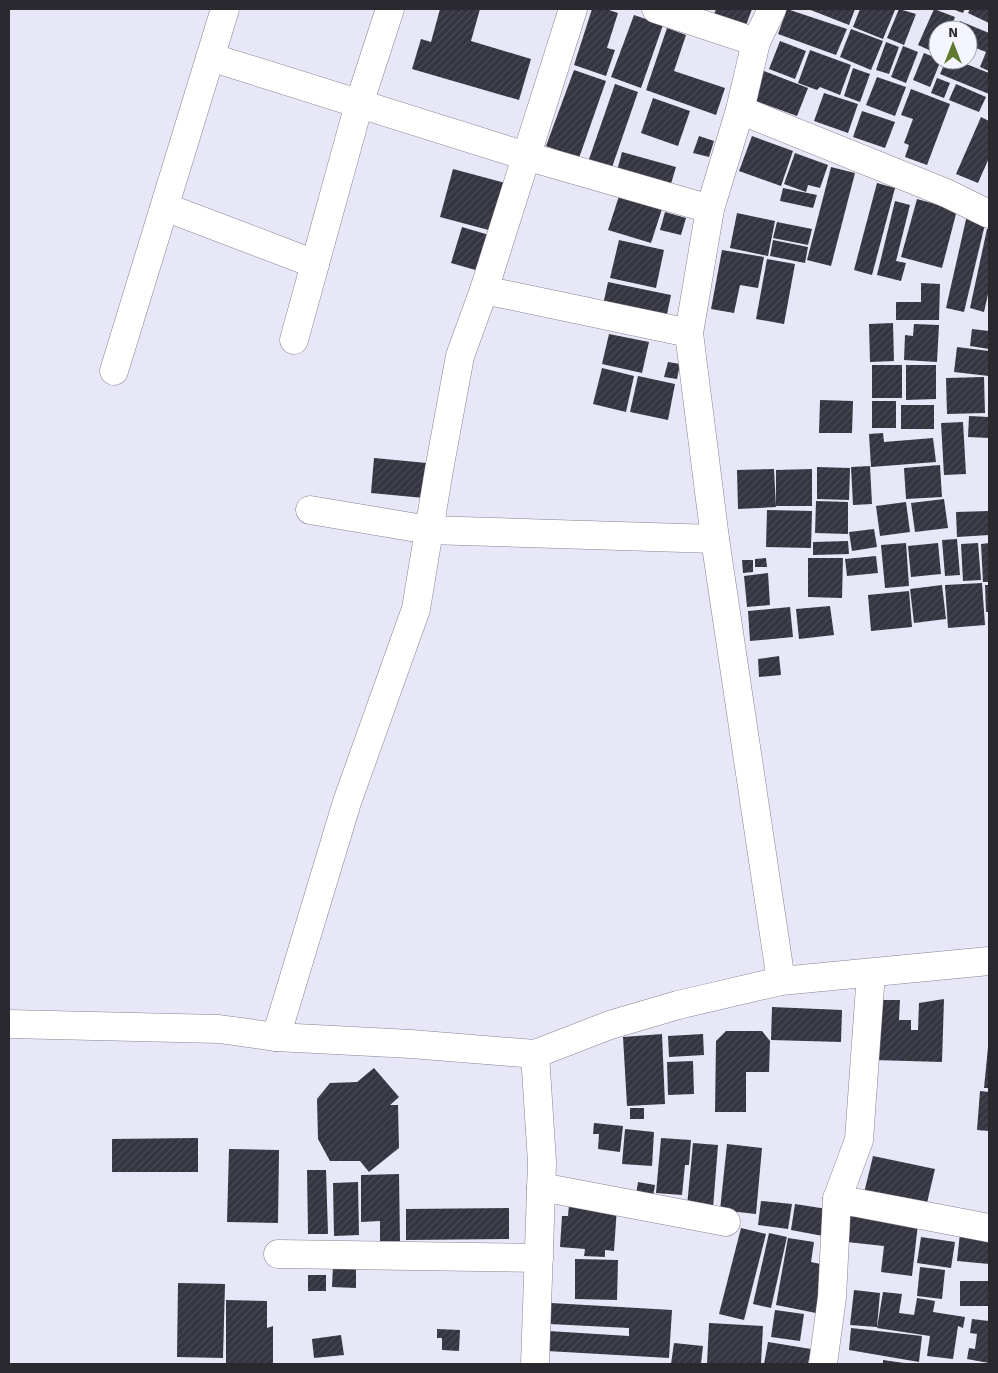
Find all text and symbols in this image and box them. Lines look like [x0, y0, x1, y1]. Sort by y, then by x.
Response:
north arrow [928, 20, 978, 70]
text: N [948, 24, 958, 41]

